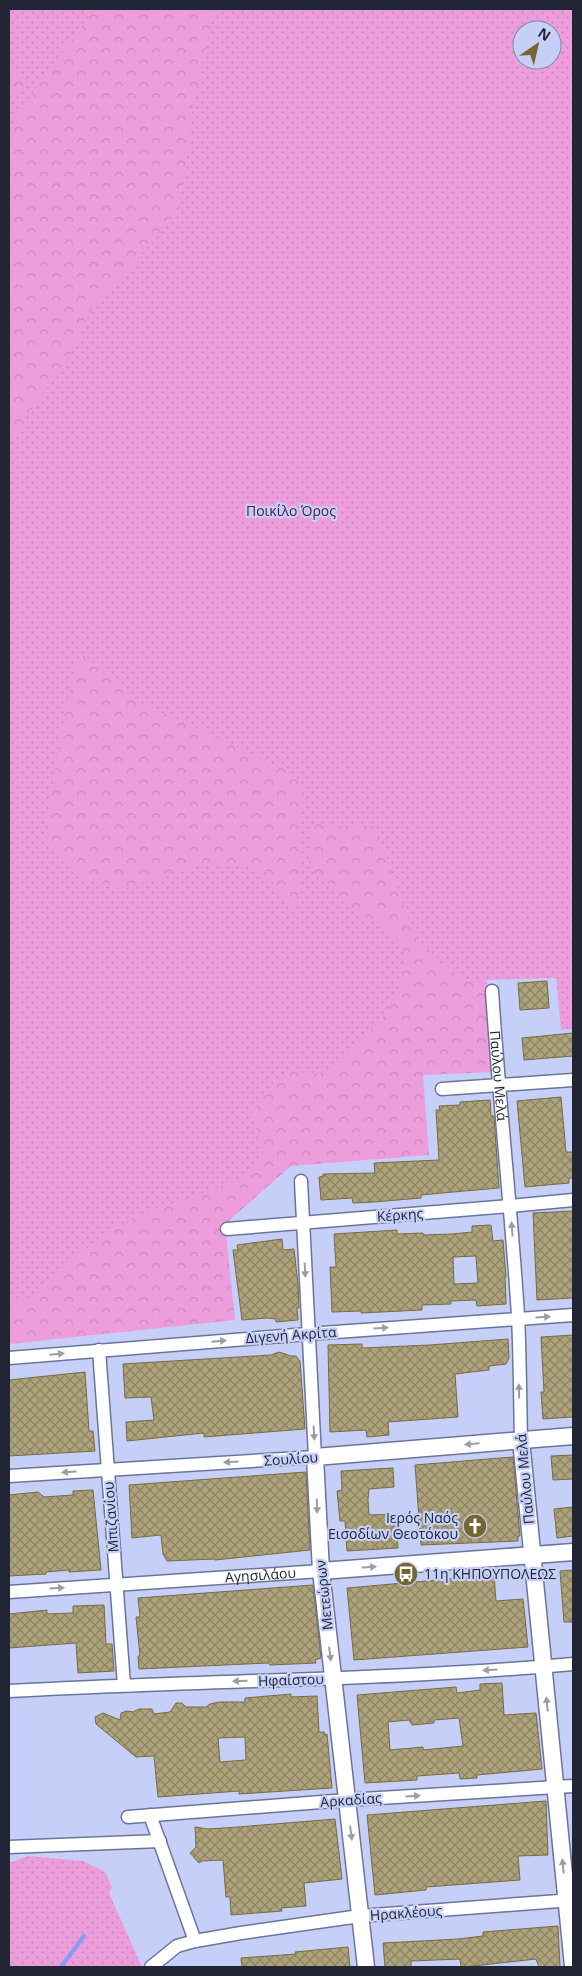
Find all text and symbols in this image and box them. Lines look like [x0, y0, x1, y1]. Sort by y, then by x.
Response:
north arrow [512, 20, 562, 70]
text: N [535, 23, 555, 45]
park label: Ποικίλο Όρος [246, 501, 336, 520]
street label: Παύλου Μελά [486, 1030, 512, 1122]
street label: Κέρκης [376, 1203, 424, 1226]
one-way arrow [507, 1221, 515, 1237]
one-way arrow [301, 1263, 309, 1279]
one-way arrow [536, 1312, 552, 1320]
street label: Διγενή Ακρίτα [245, 1322, 337, 1347]
one-way arrow [374, 1324, 390, 1332]
one-way arrow [212, 1337, 228, 1345]
one-way arrow [50, 1350, 66, 1358]
one-way arrow [515, 1383, 523, 1399]
one-way arrow [310, 1425, 318, 1441]
street label: Παύλου Μελά [511, 1433, 538, 1525]
one-way arrow [464, 1440, 480, 1448]
street label: Σουλίου [263, 1447, 319, 1470]
one-way arrow [223, 1459, 239, 1467]
one-way arrow [61, 1469, 77, 1477]
street label: Μπιζανίου [99, 1481, 122, 1553]
one-way arrow [313, 1498, 321, 1514]
place label: Ιερός Ναός Εισοδίων Θεοτόκου [328, 1508, 458, 1543]
church icon: Ιερός Ναός Εισοδίων Θεοτόκου [462, 1513, 488, 1539]
street label: Μετεώρων [310, 1559, 337, 1631]
bus stop icon: 11η ΚΗΠΟΥΠΟΛΕΩΣ [393, 1561, 419, 1587]
street label: Αγησιλάου [224, 1563, 296, 1586]
one-way arrow [361, 1563, 377, 1571]
place label: 11η ΚΗΠΟΥΠΟΛΕΩΣ [424, 1564, 556, 1583]
one-way arrow [50, 1584, 66, 1592]
one-way arrow [326, 1646, 334, 1662]
one-way arrow [481, 1666, 497, 1674]
street label: Ηφαίστου [258, 1669, 324, 1690]
one-way arrow [232, 1677, 248, 1685]
one-way arrow [543, 1696, 551, 1712]
street label: Αρκαδίας [320, 1788, 383, 1811]
one-way arrow [405, 1792, 421, 1800]
one-way arrow [347, 1825, 355, 1841]
one-way arrow [559, 1857, 567, 1873]
street label: Ηρακλέους [369, 1900, 443, 1925]

